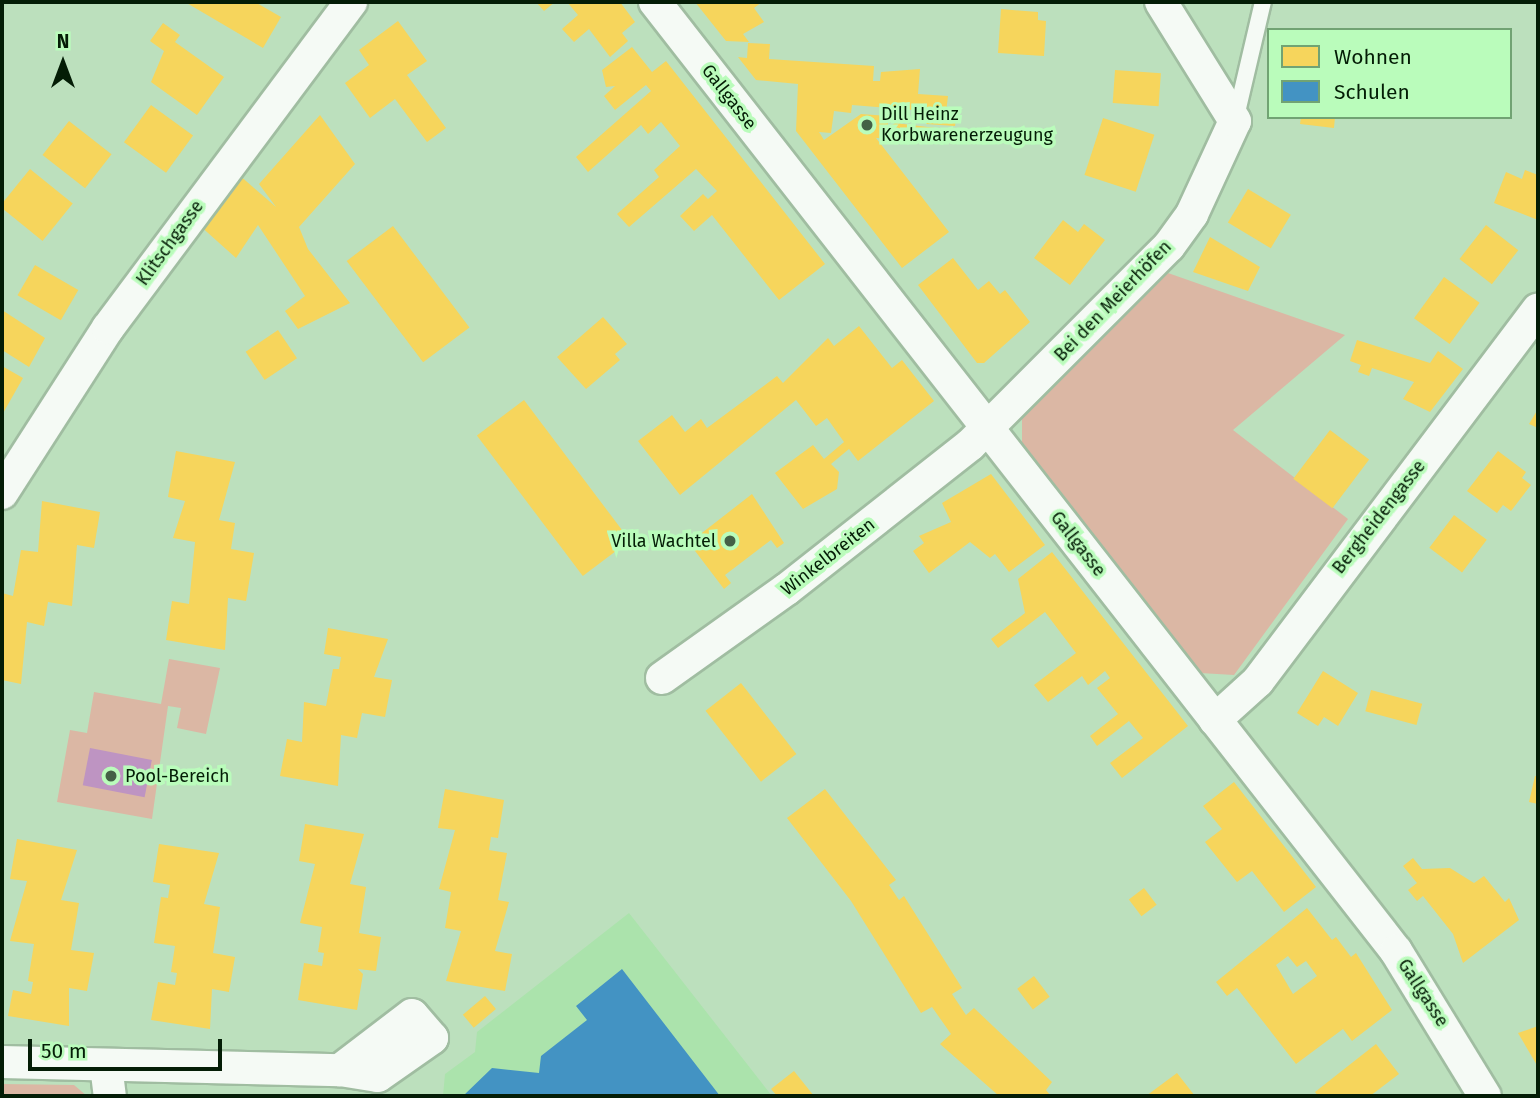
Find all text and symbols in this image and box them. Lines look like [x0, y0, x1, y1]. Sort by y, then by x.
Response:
north arrow [28, 28, 98, 98]
legend [1267, 28, 1512, 119]
text: N [57, 30, 69, 53]
text: Wohnen [1334, 44, 1412, 70]
street label: Gallgasse [697, 60, 761, 134]
text: Schulen [1334, 79, 1410, 105]
place label: Dill Heinz Korbwarenerzeugung [881, 104, 1053, 146]
marker: Dill Heinz Korbwarenerzeugung [859, 117, 875, 133]
street label: Klitschgasse [132, 196, 208, 290]
street label: Bei den Meierhöfen [1050, 236, 1176, 366]
street label: Bergheidengasse [1328, 456, 1430, 578]
street label: Gallgasse [1046, 507, 1110, 581]
street label: Winkelbreiten [777, 514, 879, 600]
place label: Villa Wachtel [611, 530, 716, 552]
marker: Villa Wachtel [722, 533, 738, 549]
place label: Pool-Bereich [125, 765, 229, 787]
marker: Pool-Bereich [103, 768, 119, 784]
street label: Gallgasse [1393, 955, 1453, 1031]
scale bar [32, 1024, 226, 1068]
text: 50 m [41, 1038, 87, 1064]

